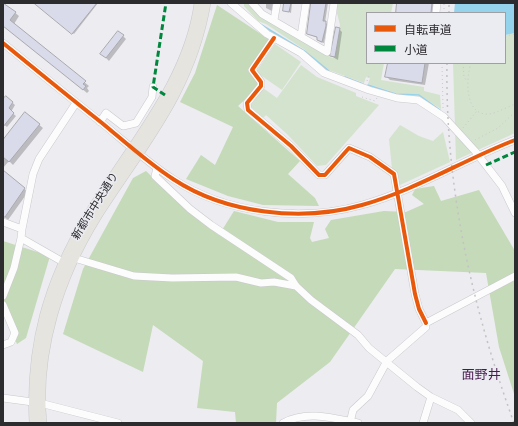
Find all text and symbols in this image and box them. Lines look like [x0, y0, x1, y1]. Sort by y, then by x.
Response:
legend [366, 12, 506, 64]
text: 自転車道 [404, 23, 452, 37]
text: 小道 [404, 43, 428, 57]
street label: 新都市中央通り [69, 170, 121, 242]
district label: 面野井 [462, 367, 500, 383]

